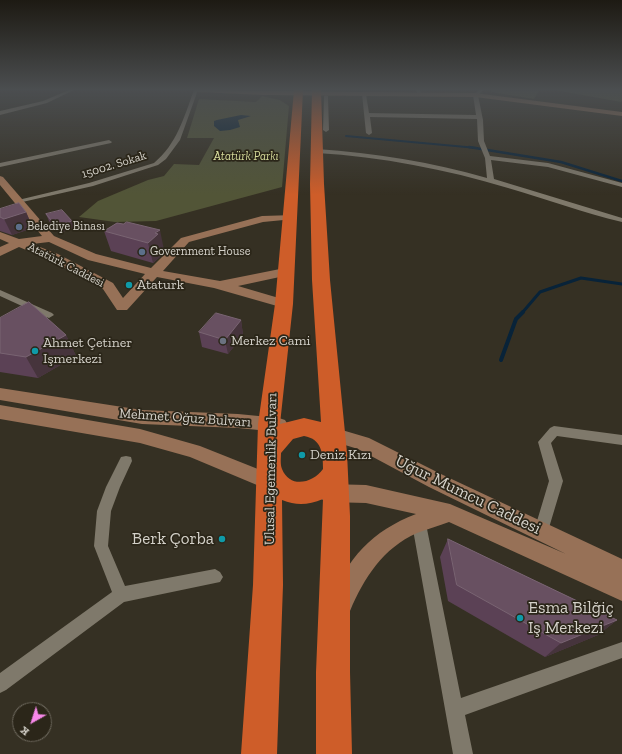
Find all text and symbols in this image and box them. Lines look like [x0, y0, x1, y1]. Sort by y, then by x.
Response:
street label: 15002. Sokak [80, 148, 148, 182]
park label: Atatürk Parkı [213, 150, 279, 164]
place label: Belediye Binası [27, 220, 105, 234]
marker: Belediye Binası [14, 222, 24, 232]
street label: Atatürk Caddesi [25, 240, 107, 290]
place label: Government House [150, 245, 250, 259]
marker: Government House [137, 247, 147, 257]
place label: Ataturk [137, 277, 184, 293]
marker: Ataturk [124, 280, 134, 290]
place label: Merkez Cami [231, 333, 311, 349]
place label: Ahmet Çetiner Işmerkezi [43, 335, 132, 368]
marker: Merkez Cami [218, 336, 228, 346]
marker: Ahmet Çetiner Işmerkezi [30, 346, 40, 356]
street label: Ulusal Egemenlik Bulvarı [261, 393, 281, 545]
street label: Mehmet Oğuz Bulvarı [118, 405, 252, 431]
place label: Deniz Kızı [310, 447, 371, 463]
marker: Deniz Kızı [297, 450, 307, 460]
street label: Uğur Mumcu Caddesi [392, 451, 544, 539]
place label: Berk Çorba [132, 529, 214, 549]
marker: Berk Çorba [217, 534, 227, 544]
place label: Esma Bilğiç Iş Merkezi [528, 598, 614, 638]
marker: Esma Bilğiç Iş Merkezi [515, 613, 525, 623]
north arrow [12, 702, 52, 742]
text: K [18, 724, 32, 738]

